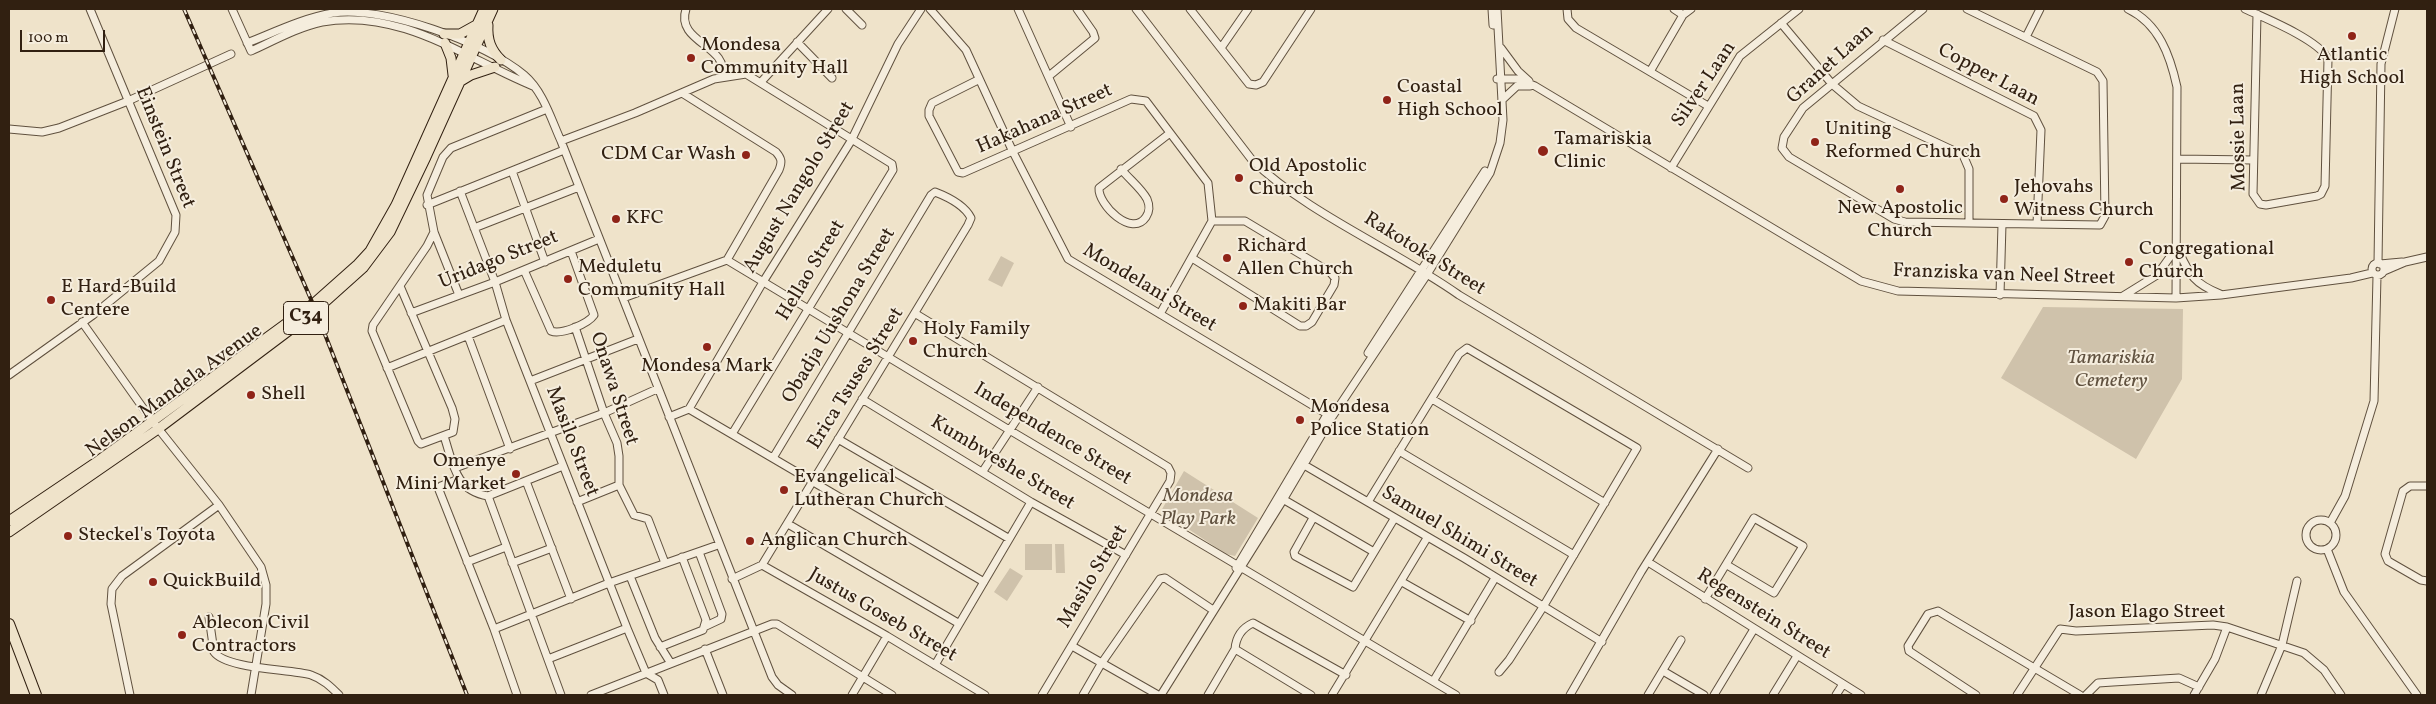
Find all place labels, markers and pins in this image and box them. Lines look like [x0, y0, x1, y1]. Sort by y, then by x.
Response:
marker: Atlantic High School [2346, 30, 2358, 42]
place label: Mondesa Community Hall [701, 34, 848, 81]
place label: Atlantic High School [2299, 44, 2405, 91]
marker: Mondesa Community Hall [685, 52, 697, 64]
place label: Coastal High School [1397, 76, 1503, 123]
marker: Coastal High School [1381, 94, 1393, 106]
place label: Uniting Reformed Church [1825, 118, 1981, 165]
place label: Tamariskia Clinic [1554, 128, 1652, 175]
marker: Uniting Reformed Church [1809, 136, 1821, 148]
place label: CDM Car Wash [601, 143, 736, 167]
marker: Tamariskia Clinic [1536, 144, 1550, 158]
marker: CDM Car Wash [740, 149, 752, 161]
place label: Old Apostolic Church [1249, 155, 1367, 202]
marker: Old Apostolic Church [1233, 172, 1245, 184]
place label: Jehovahs Witness Church [2014, 176, 2154, 223]
marker: New Apostolic Church [1894, 183, 1906, 195]
marker: Jehovahs Witness Church [1998, 193, 2010, 205]
place label: New Apostolic Church [1837, 197, 1963, 244]
place label: KFC [626, 207, 664, 231]
marker: KFC [610, 213, 622, 225]
place label: Richard Allen Church [1237, 235, 1353, 282]
place label: Congregational Church [2139, 238, 2274, 285]
marker: Richard Allen Church [1221, 252, 1233, 264]
place label: Meduletu Community Hall [578, 256, 725, 303]
marker: Congregational Church [2123, 256, 2135, 268]
marker: Meduletu Community Hall [562, 273, 574, 285]
place label: E Hard-Build Centere [61, 276, 176, 323]
marker: E Hard-Build Centere [45, 294, 57, 306]
place label: Makiti Bar [1253, 294, 1346, 318]
marker: Makiti Bar [1237, 300, 1249, 312]
place label: Holy Family Church [923, 318, 1030, 365]
marker: Holy Family Church [907, 335, 919, 347]
marker: Mondesa Mark [701, 341, 713, 353]
place label: Mondesa Mark [641, 355, 773, 379]
place label: Shell [261, 383, 305, 407]
marker: Shell [245, 389, 257, 401]
place label: Mondesa Police Station [1310, 396, 1429, 443]
marker: Mondesa Police Station [1294, 414, 1306, 426]
place label: Omenye Mini Market [395, 450, 506, 497]
place label: Evangelical Lutheran Church [794, 466, 944, 513]
marker: Omenye Mini Market [510, 468, 522, 480]
marker: Evangelical Lutheran Church [778, 484, 790, 496]
place label: Steckel's Toyota [78, 524, 215, 548]
place label: Anglican Church [760, 529, 908, 553]
marker: Steckel's Toyota [62, 530, 74, 542]
marker: Anglican Church [744, 535, 756, 547]
place label: QuickBuild [163, 570, 261, 594]
marker: QuickBuild [147, 576, 159, 588]
place label: Ablecon Civil Contractors [192, 612, 309, 659]
marker: Ablecon Civil Contractors [176, 629, 188, 641]

